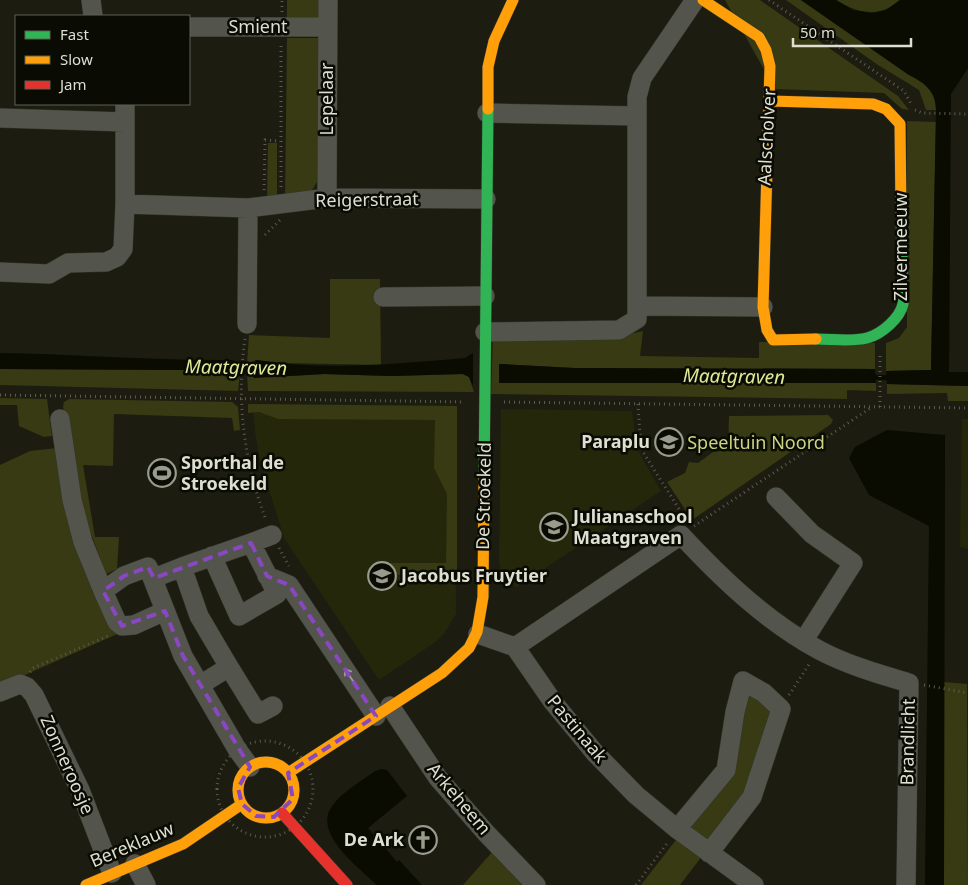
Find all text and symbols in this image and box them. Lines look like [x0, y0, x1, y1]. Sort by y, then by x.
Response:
street label: Smient [228, 14, 288, 38]
legend [15, 15, 190, 105]
scale bar [793, 15, 910, 47]
text: 50 m [800, 22, 835, 42]
text: Fast [60, 24, 89, 44]
text: Slow [60, 49, 93, 69]
street label: Lepelaar [314, 62, 338, 136]
text: Jam [58, 74, 87, 94]
street label: Aalscholver [751, 87, 781, 186]
street label: Reigerstraat [315, 186, 419, 212]
street label: Zilvermeeuw [888, 193, 912, 301]
water label: Maatgraven [185, 353, 287, 381]
water label: Maatgraven [683, 362, 785, 390]
school or university icon: Paraplu [654, 427, 684, 457]
place label: Paraplu [581, 429, 650, 453]
park label: Speeltuin Noord [687, 430, 825, 454]
street label: De Stroekeld [470, 442, 496, 550]
place label: Sporthal de Stroekeld [181, 450, 284, 495]
sports icon: Sporthal de Stroekeld [147, 458, 177, 488]
place label: Julianaschool Maatgraven [571, 504, 693, 549]
school or university icon: Julianaschool Maatgraven [539, 512, 569, 542]
school or university icon: Jacobus Fruytier [367, 561, 397, 591]
place label: Jacobus Fruytier [399, 563, 547, 587]
one-way arrow [344, 668, 354, 682]
street label: Pastinaak [542, 689, 613, 768]
street label: Brandlicht [894, 698, 920, 785]
street label: Zonneroosje [35, 711, 100, 818]
street label: Arkeheem [423, 757, 497, 839]
street label: Bereklauw [86, 816, 177, 872]
church icon: De Ark [408, 825, 438, 855]
place label: De Ark [344, 827, 405, 851]

